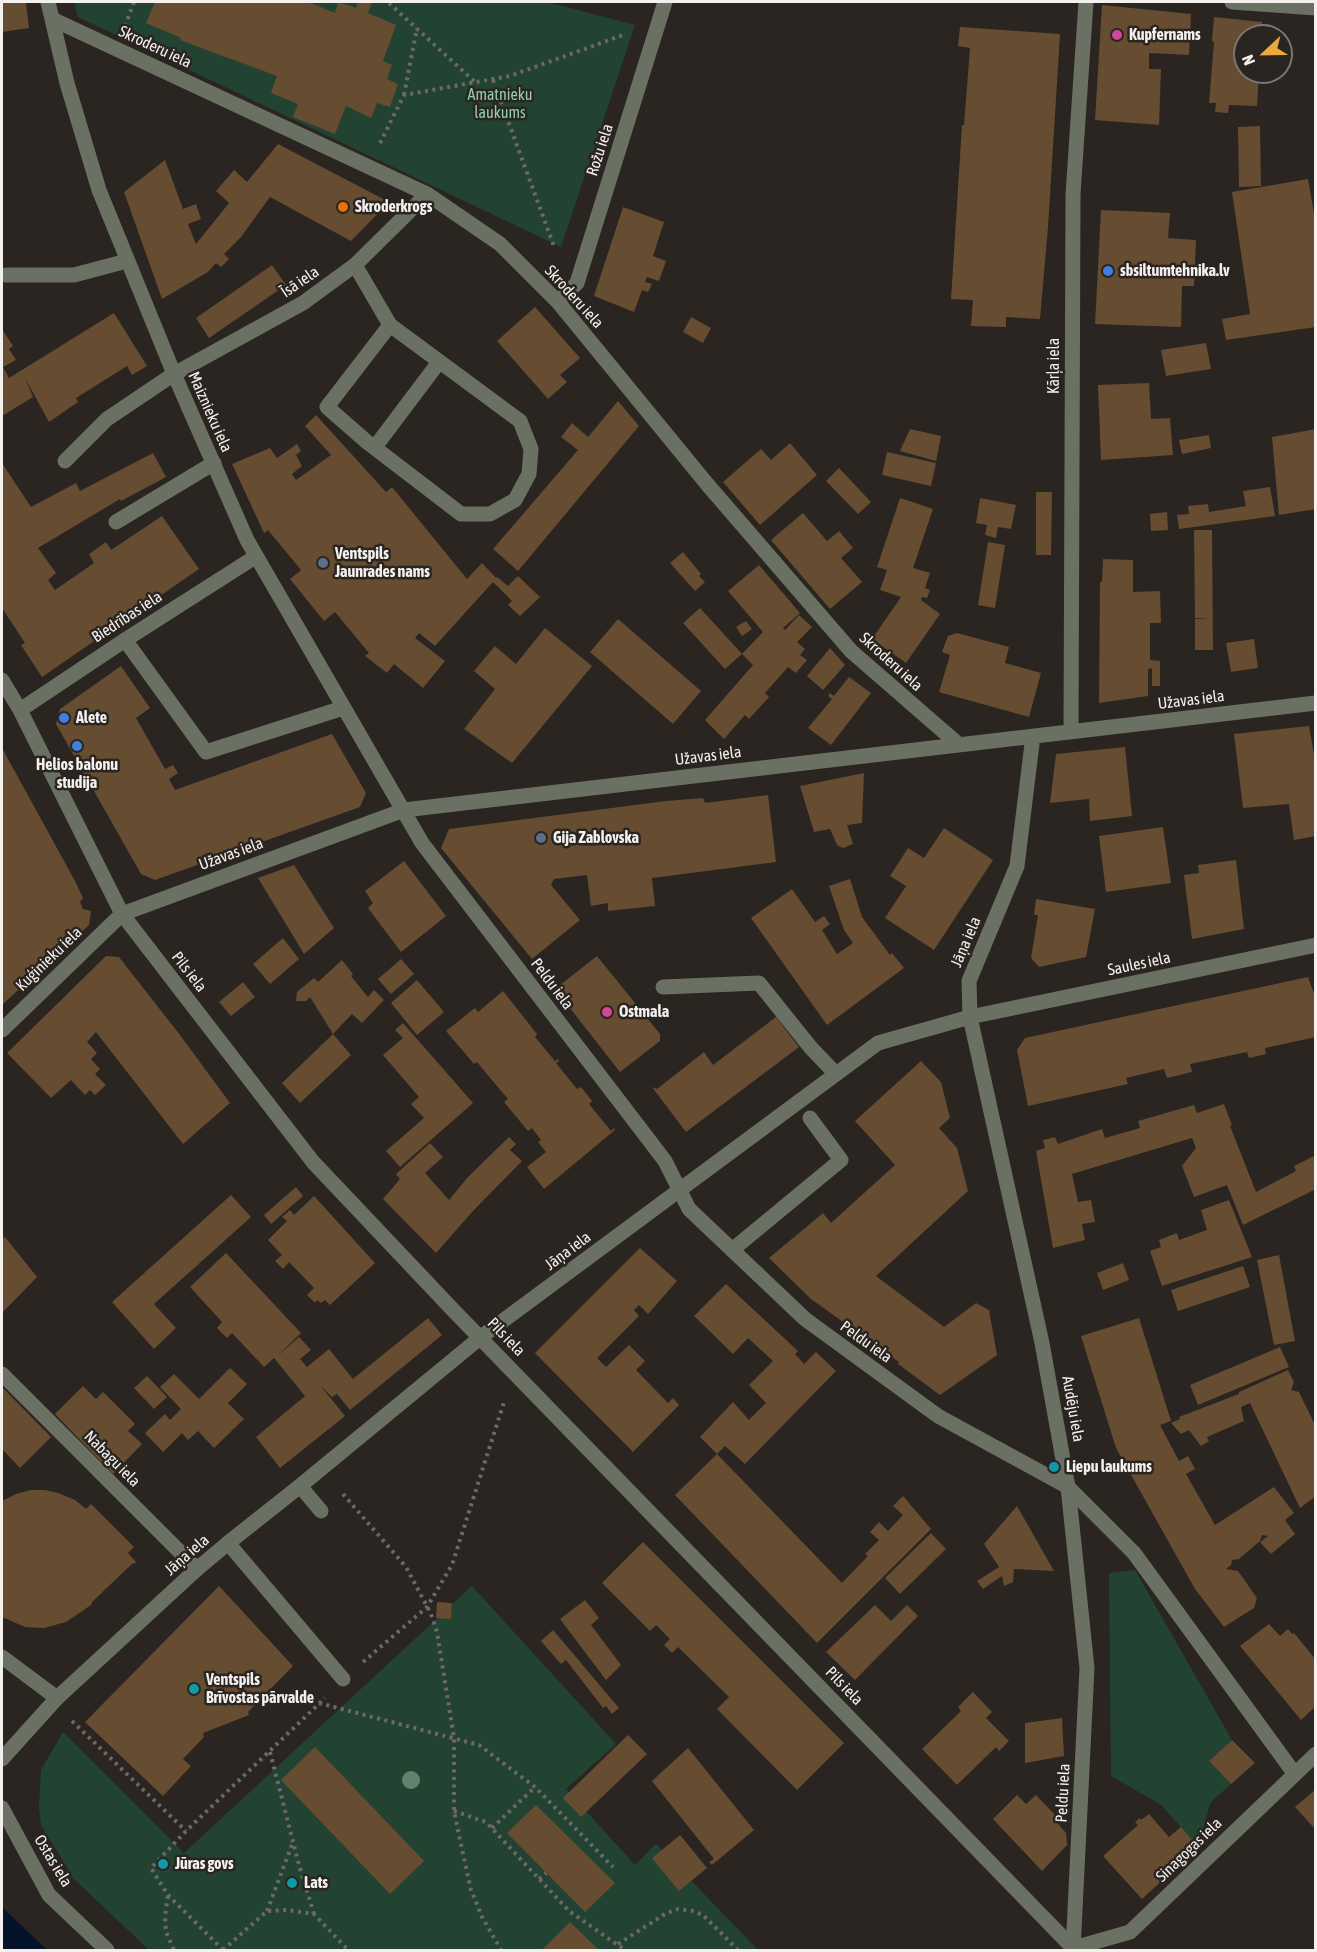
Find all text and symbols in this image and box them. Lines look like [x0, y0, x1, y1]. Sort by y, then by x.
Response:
street label: Skroderu iela [116, 22, 194, 72]
north arrow [1233, 24, 1293, 84]
place label: Kupfernams [1129, 25, 1201, 45]
marker: Kupfernams [1110, 28, 1124, 42]
text: N [1238, 52, 1258, 68]
park label: Amatnieku laukums [468, 85, 532, 123]
street label: Rožu iela [583, 122, 617, 178]
place label: Skroderkrogs [355, 197, 432, 217]
marker: Skroderkrogs [336, 200, 350, 214]
place label: sbsiltumtehnika.lv [1120, 261, 1230, 281]
street label: Īsā iela [277, 262, 323, 302]
street label: Skroderu iela [541, 262, 607, 332]
marker: sbsiltumtehnika.lv [1101, 264, 1115, 278]
street label: Kārļa iela [1044, 338, 1064, 394]
street label: Maiznieku iela [184, 369, 236, 455]
place label: Ventspils Jaunrades nams [335, 544, 430, 582]
marker: Ventspils Jaunrades nams [316, 556, 330, 570]
street label: Biedrības iela [88, 587, 166, 647]
street label: Skroderu iela [856, 629, 926, 695]
street label: Užavas iela [1157, 686, 1225, 714]
place label: Alete [76, 708, 107, 728]
marker: Alete [57, 711, 71, 725]
marker: Helios balonu studija [70, 739, 84, 753]
street label: Užavas iela [674, 742, 742, 770]
place label: Helios balonu studija [36, 755, 118, 793]
place label: Gija Zablovska [553, 828, 639, 848]
marker: Gija Zablovska [534, 831, 548, 845]
street label: Užavas iela [196, 834, 266, 874]
street label: Jāņa iela [947, 914, 985, 970]
street label: Kuģinieku iela [12, 923, 86, 995]
street label: Pils iela [167, 948, 211, 996]
street label: Saules iela [1106, 948, 1172, 980]
street label: Peldu iela [527, 955, 577, 1013]
place label: Ostmala [619, 1002, 669, 1022]
marker: Ostmala [600, 1005, 614, 1019]
street label: Jāņa iela [541, 1228, 595, 1274]
street label: Pils iela [483, 1314, 529, 1360]
street label: Peldu iela [836, 1317, 896, 1367]
street label: Audēju iela [1058, 1375, 1088, 1443]
street label: Nabagu iela [80, 1427, 144, 1491]
place label: Liepu laukums [1066, 1457, 1152, 1477]
marker: Liepu laukums [1047, 1460, 1061, 1474]
street label: Jāņa iela [161, 1531, 213, 1579]
street label: Pils iela [821, 1663, 867, 1709]
place label: Ventspils Brīvostas pārvalde [206, 1670, 314, 1708]
marker: Ventspils Brīvostas pārvalde [187, 1682, 201, 1696]
street label: Peldu iela [1052, 1763, 1074, 1823]
street label: Sinagogas iela [1152, 1814, 1226, 1886]
street label: Ostas iela [30, 1831, 76, 1891]
place label: Jūras govs [175, 1854, 234, 1874]
marker: Jūras govs [156, 1857, 170, 1871]
place label: Lats [304, 1873, 328, 1893]
marker: Lats [285, 1876, 299, 1890]

